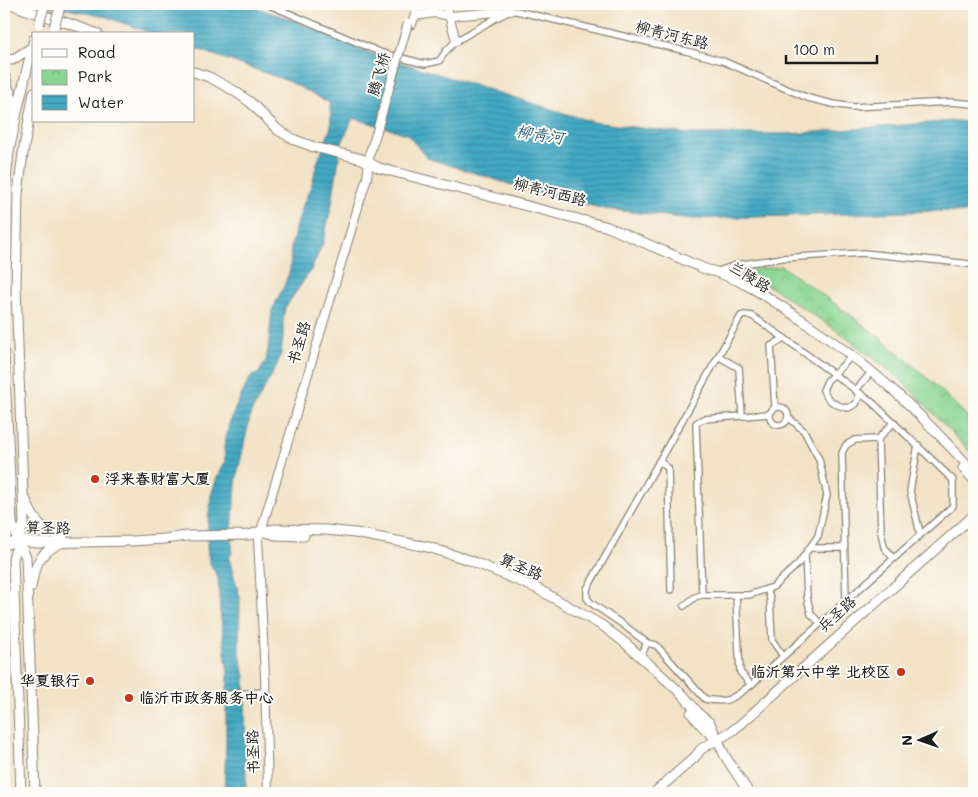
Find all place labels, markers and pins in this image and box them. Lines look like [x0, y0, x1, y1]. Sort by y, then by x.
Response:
place label: 浮来春财富大厦 [105, 468, 210, 488]
marker: 浮来春财富大厦 [89, 473, 101, 485]
place label: 临沂第六中学 北校区 [751, 661, 891, 681]
marker: 临沂第六中学 北校区 [895, 666, 907, 678]
place label: 华夏银行 [20, 670, 80, 690]
marker: 华夏银行 [84, 675, 96, 687]
place label: 临沂市政务服务中心 [139, 687, 274, 707]
marker: 临沂市政务服务中心 [123, 692, 135, 704]

